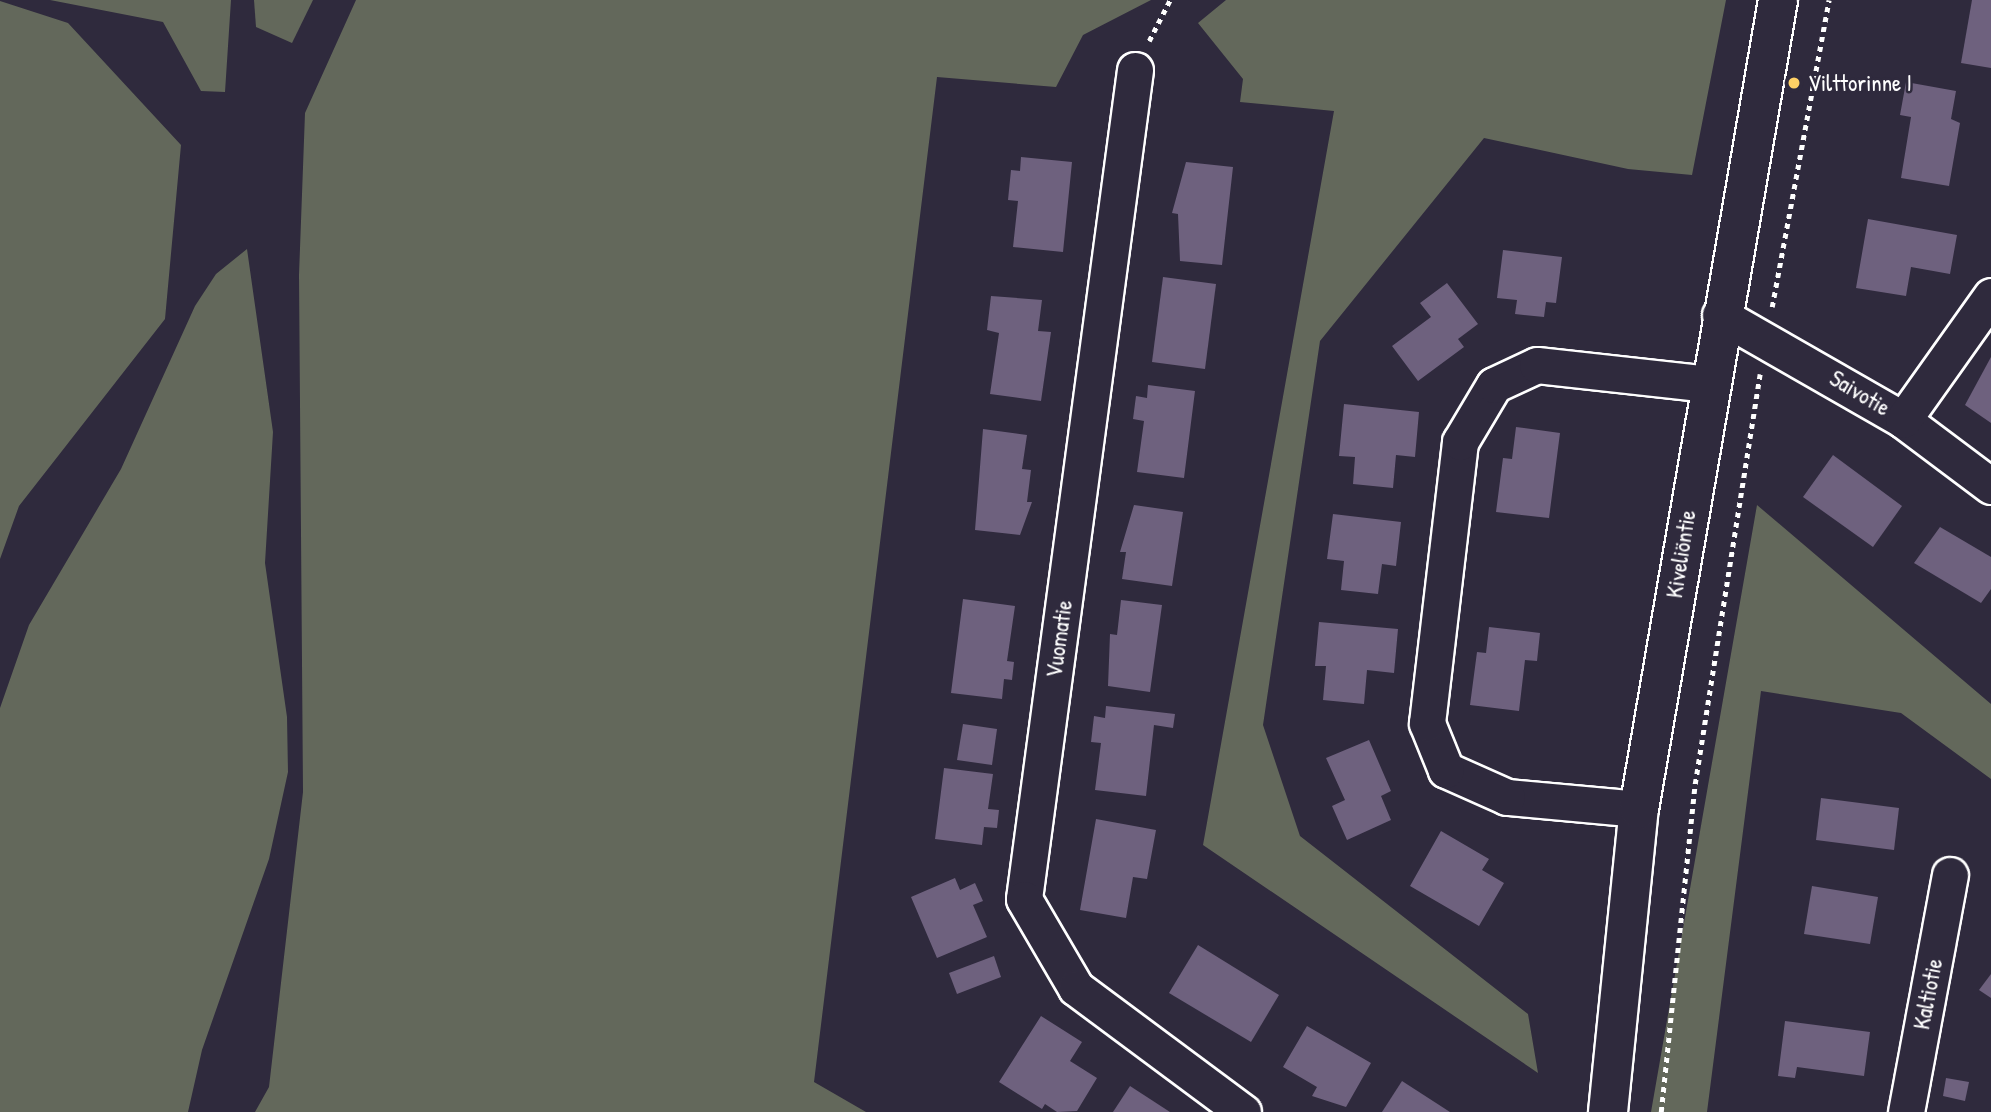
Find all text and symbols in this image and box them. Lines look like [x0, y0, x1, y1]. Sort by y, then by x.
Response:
place label: Vilttorinne I [1808, 69, 1912, 97]
marker: Vilttorinne I [1786, 75, 1802, 91]
street label: Saivotie [1825, 364, 1895, 422]
street label: Kiveliöntie [1660, 508, 1702, 600]
street label: Vuomatie [1040, 598, 1078, 680]
street label: Kaltiotie [1908, 956, 1948, 1032]

